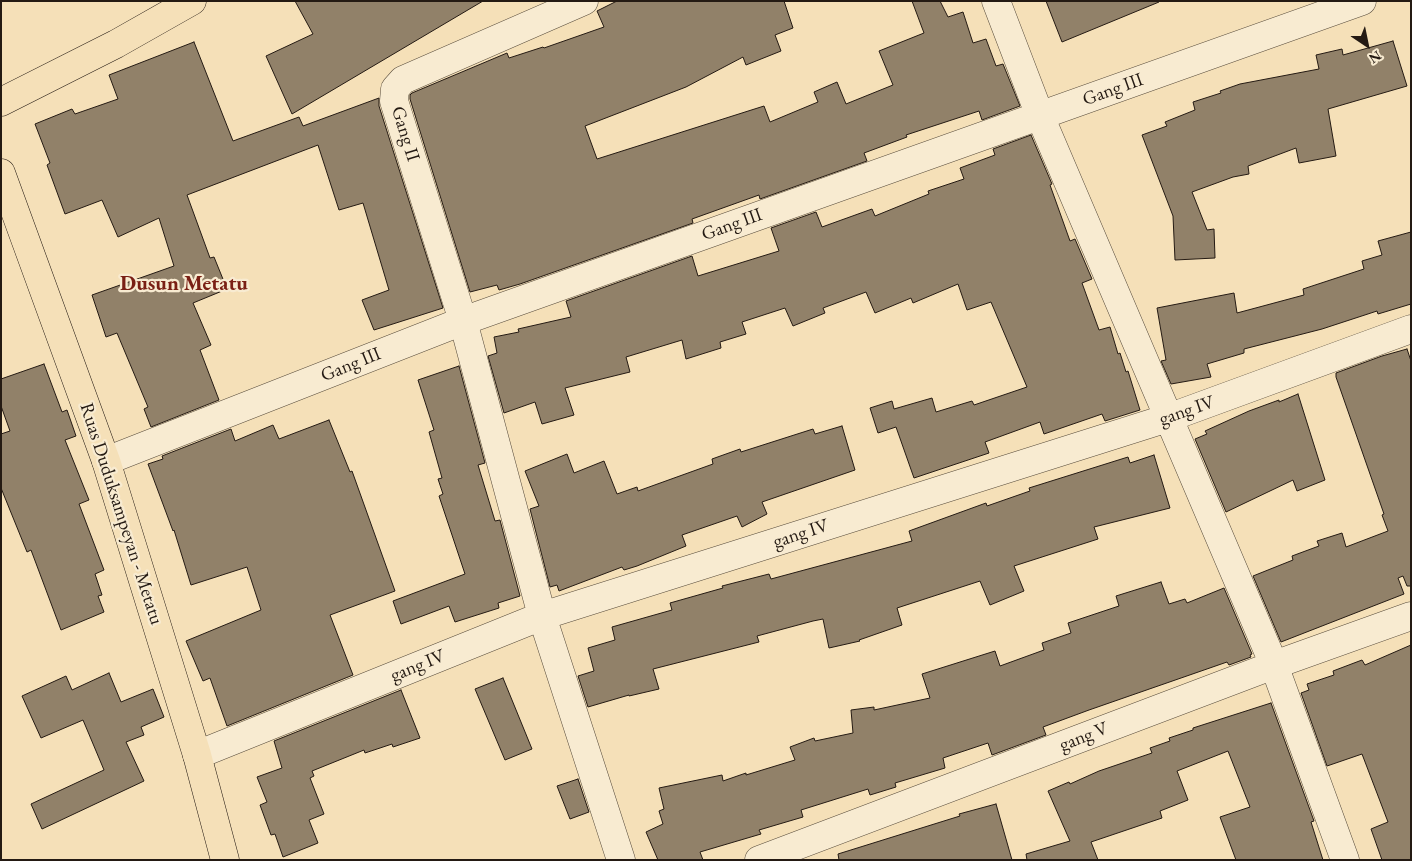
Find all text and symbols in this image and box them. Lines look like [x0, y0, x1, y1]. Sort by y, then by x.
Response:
north arrow [1342, 20, 1392, 70]
text: N [1366, 47, 1385, 68]
street label: Gang III [1080, 69, 1146, 111]
street label: Gang II [386, 104, 424, 164]
street label: Gang III [699, 204, 765, 246]
district label: Dusun Metatu [120, 271, 248, 297]
street label: Gang III [318, 343, 384, 387]
street label: gang IV [1156, 391, 1218, 431]
street label: Ruas Duduksampeyan - Metatu [74, 400, 168, 628]
street label: gang IV [770, 514, 832, 554]
street label: gang IV [387, 645, 449, 687]
street label: gang V [1056, 717, 1112, 757]

